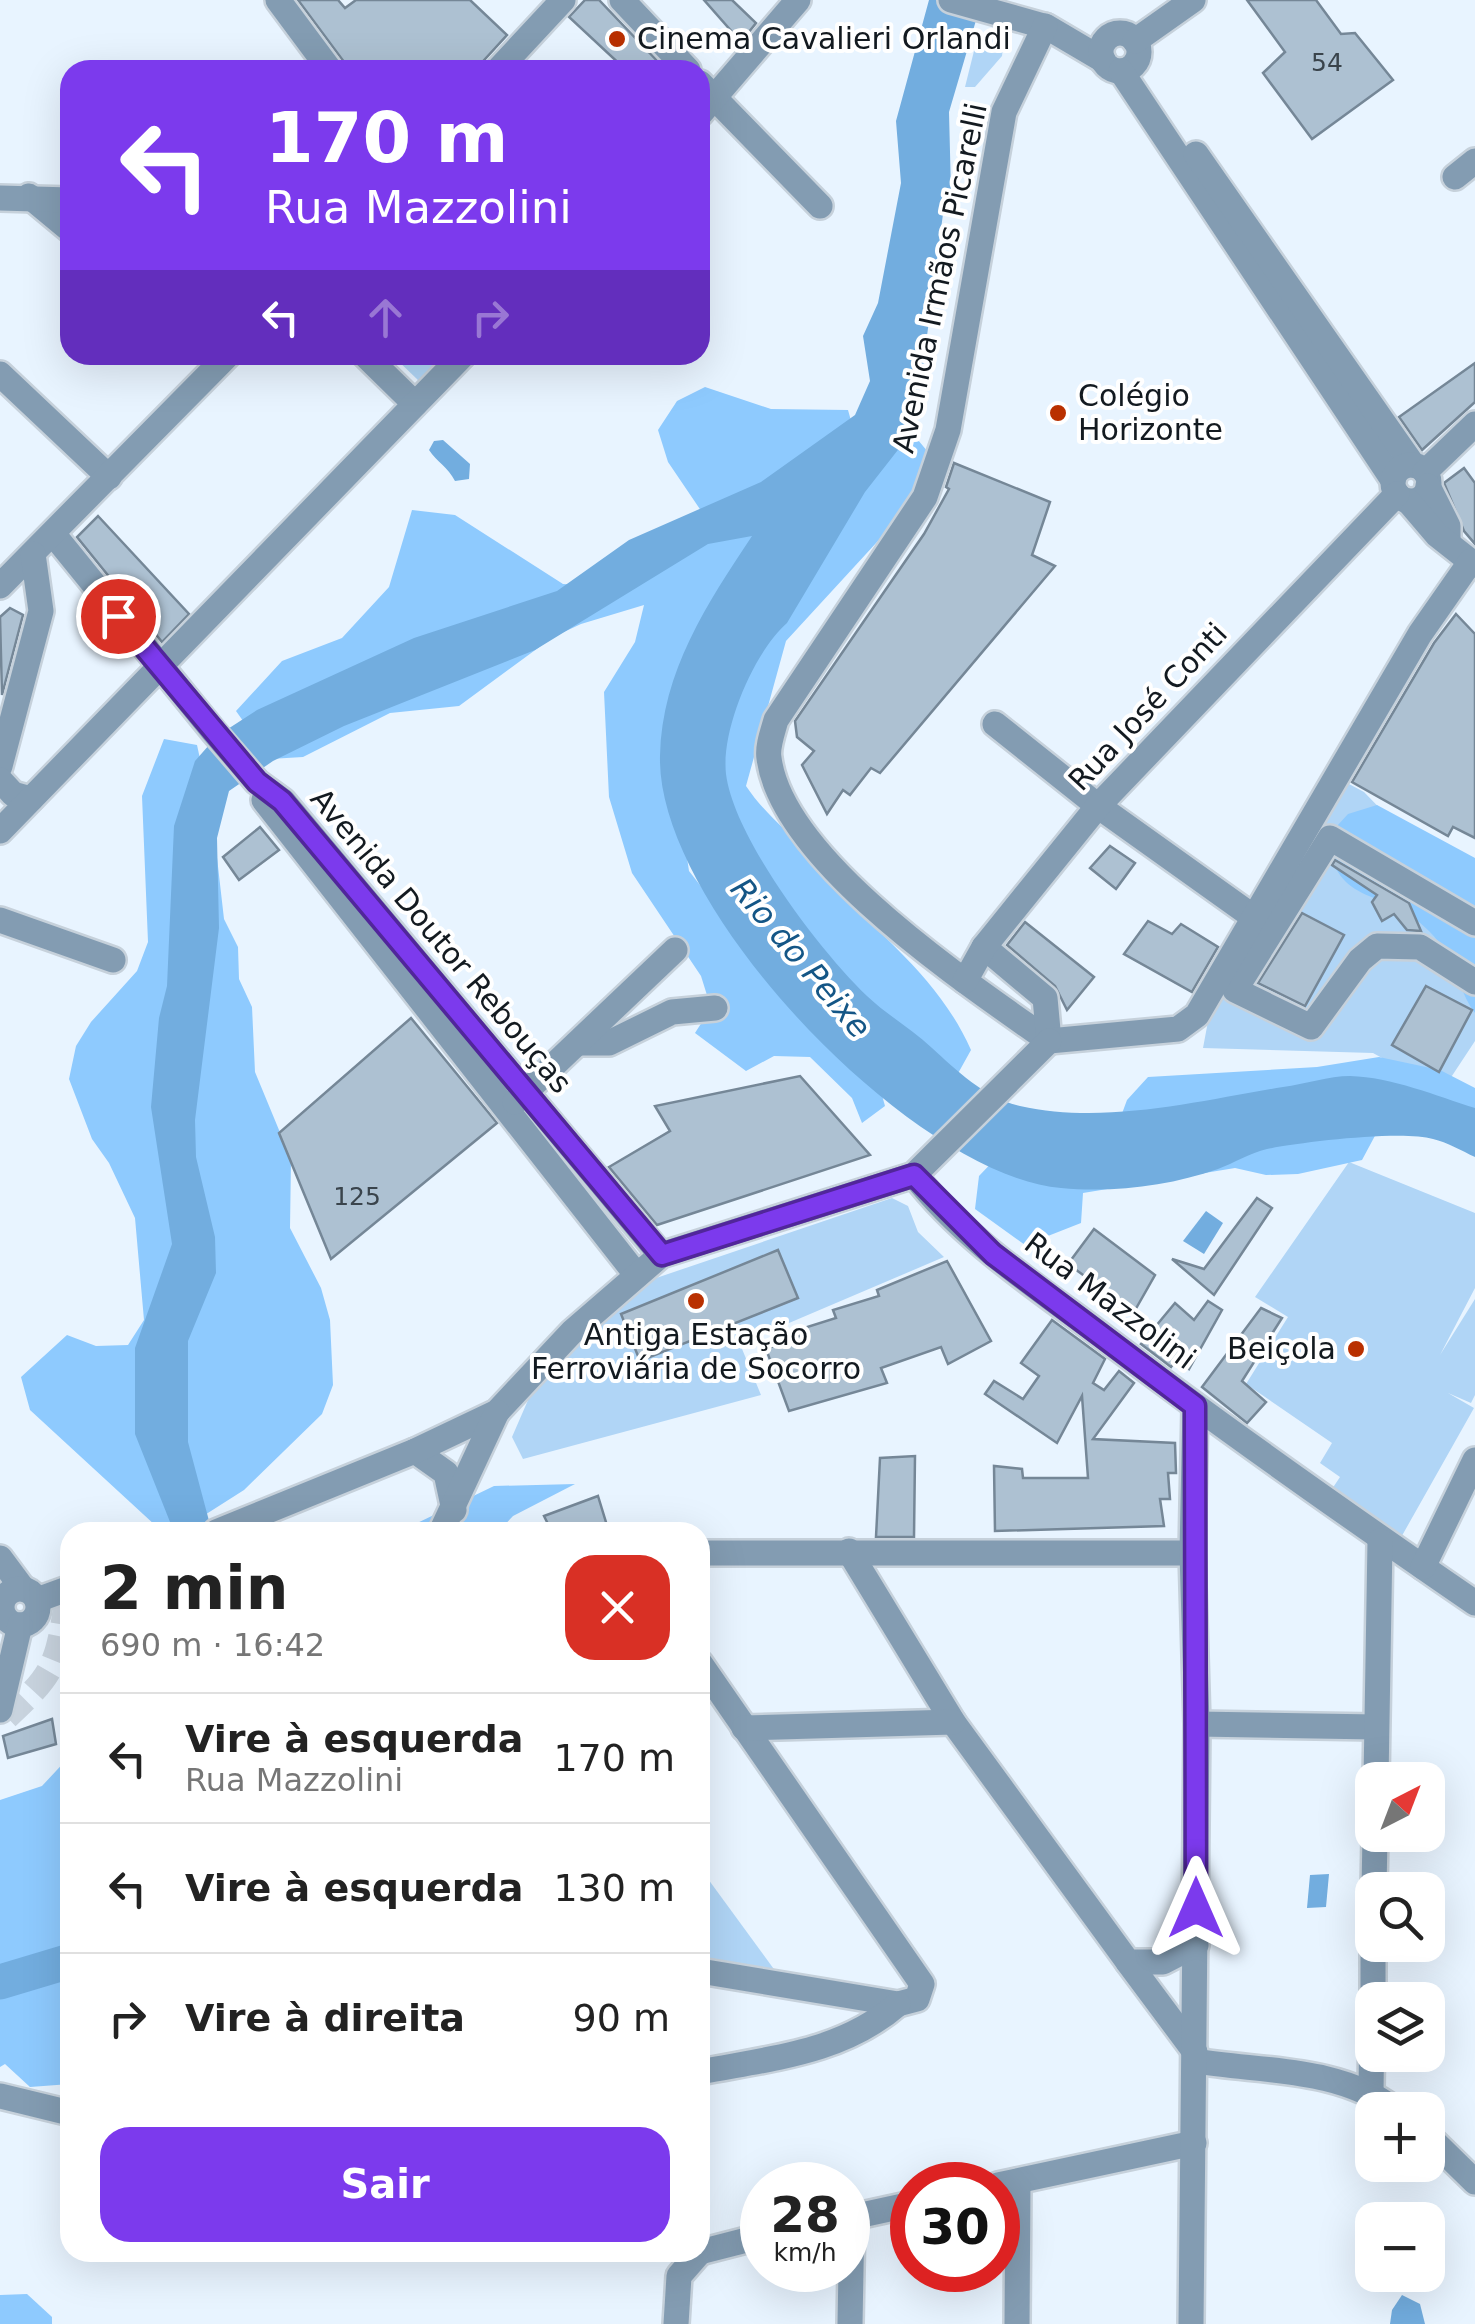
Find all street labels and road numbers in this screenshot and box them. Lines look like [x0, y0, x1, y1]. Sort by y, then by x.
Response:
street label: Avenida Irmãos Picarelli [885, 100, 994, 456]
street label: Rua José Conti [1061, 616, 1234, 797]
street label: Avenida Doutor Rebouças [304, 781, 579, 1100]
street label: Rua Mazzolini [1018, 1225, 1203, 1376]

